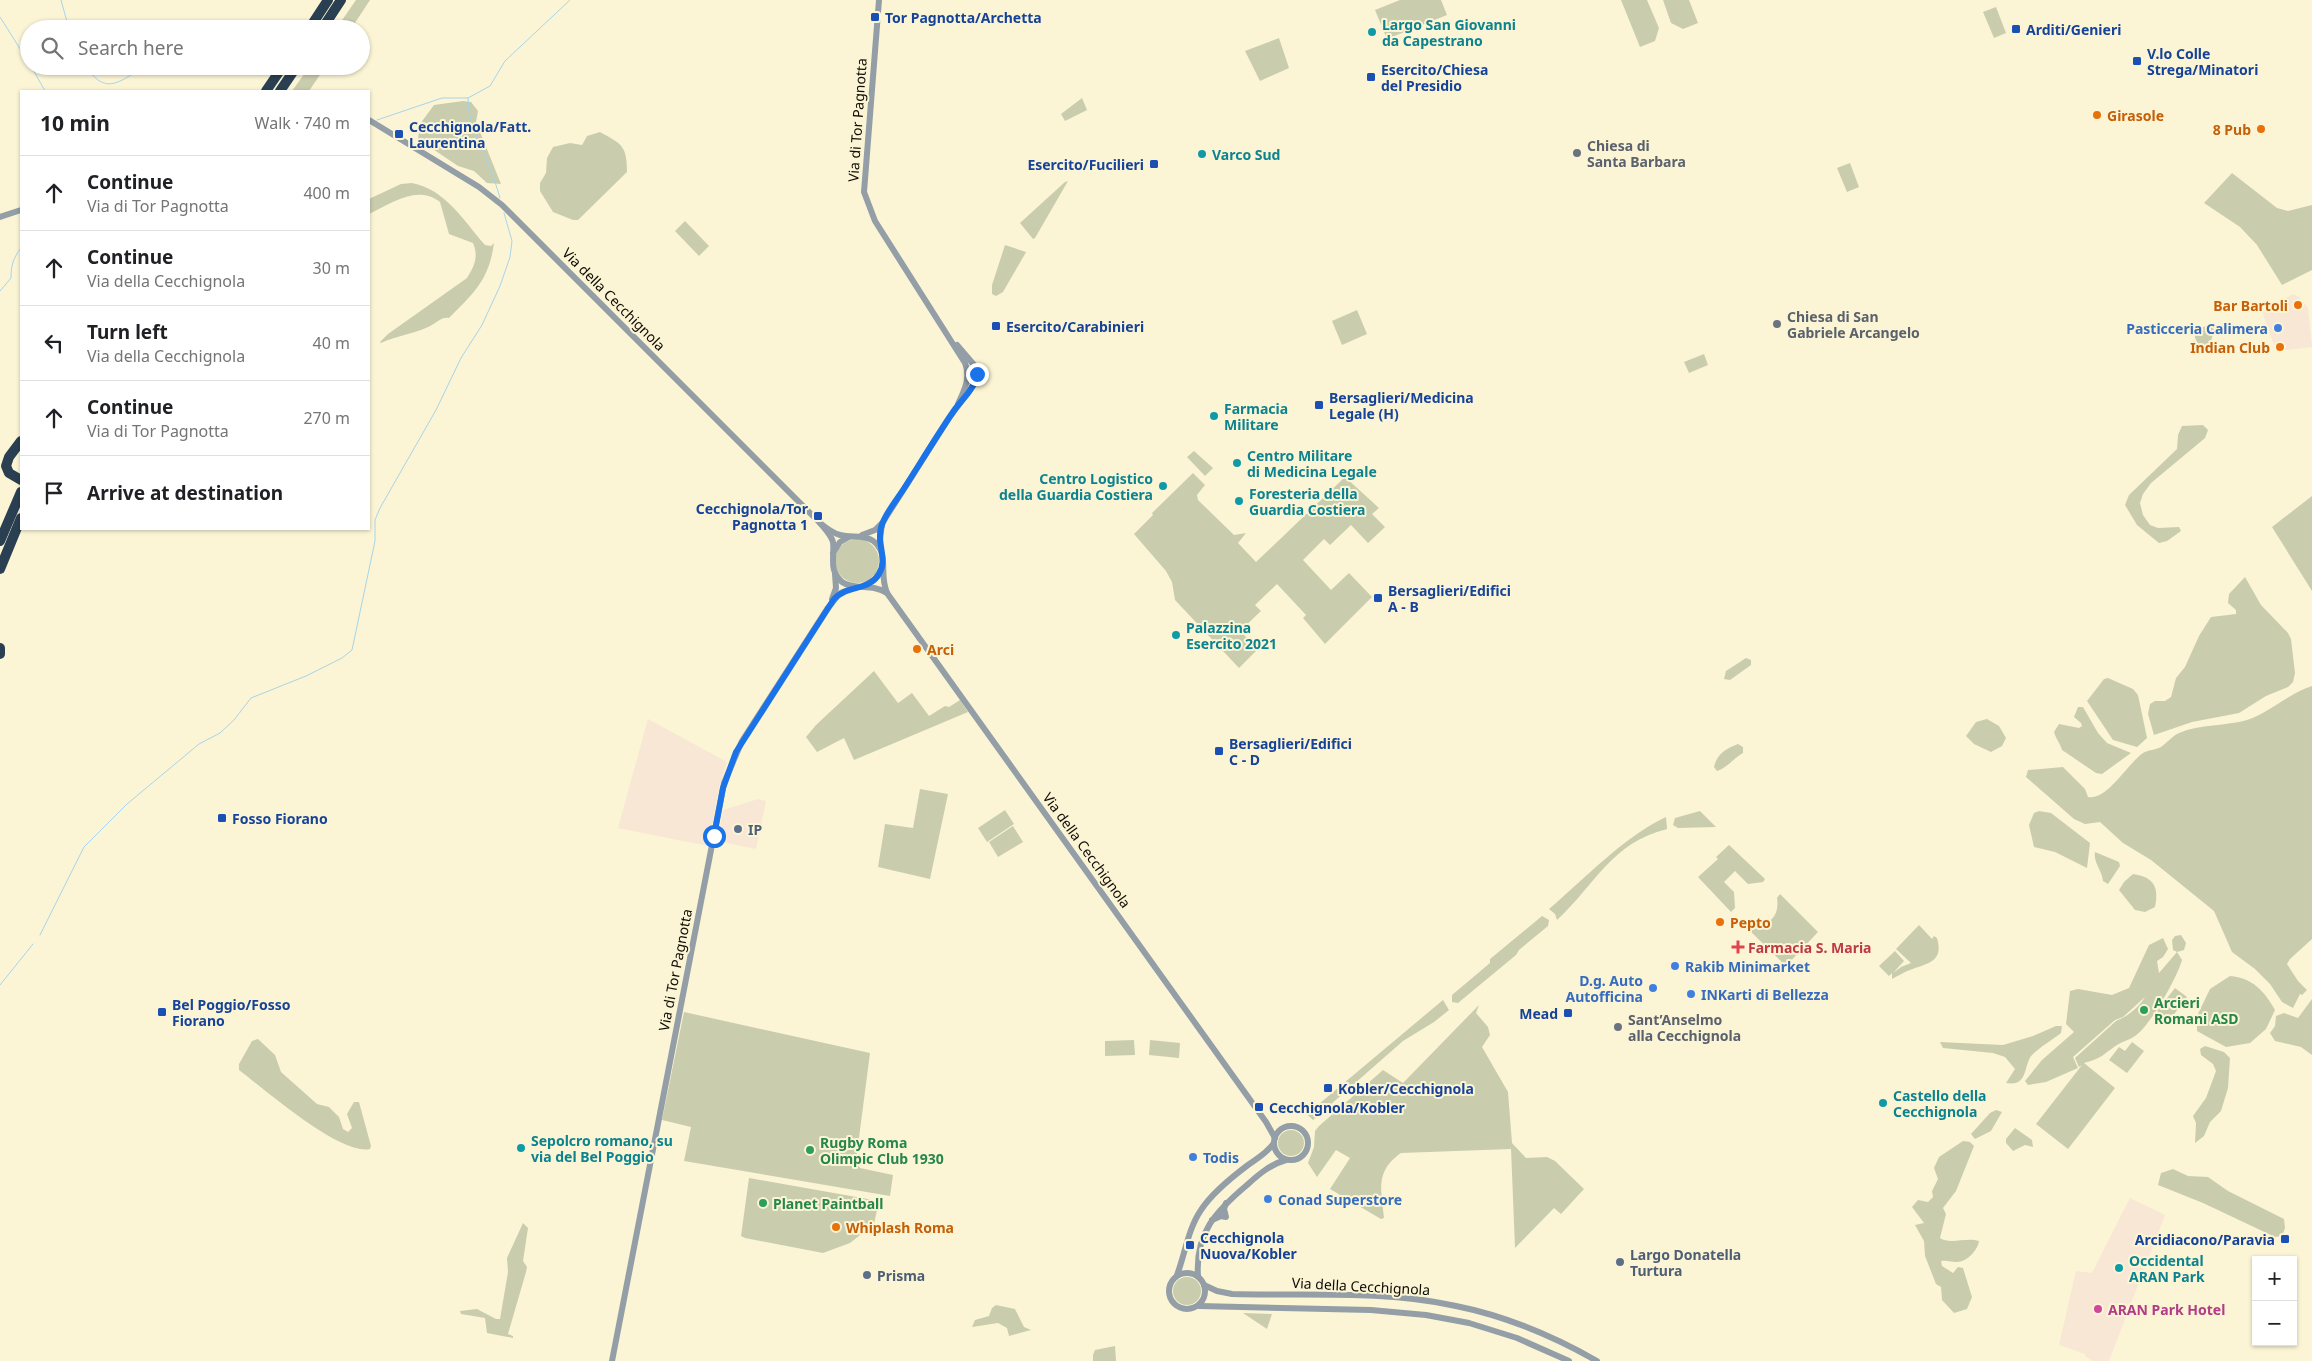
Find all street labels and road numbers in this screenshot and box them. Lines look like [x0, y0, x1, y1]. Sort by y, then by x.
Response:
street label: Via di Tor Pagnotta [843, 57, 871, 183]
street label: Via della Cecchignola [558, 243, 670, 355]
street label: Via della Cecchignola [1039, 788, 1135, 912]
street label: Via di Tor Pagnotta [654, 907, 696, 1033]
street label: Via della Cecchignola [1291, 1273, 1431, 1299]

